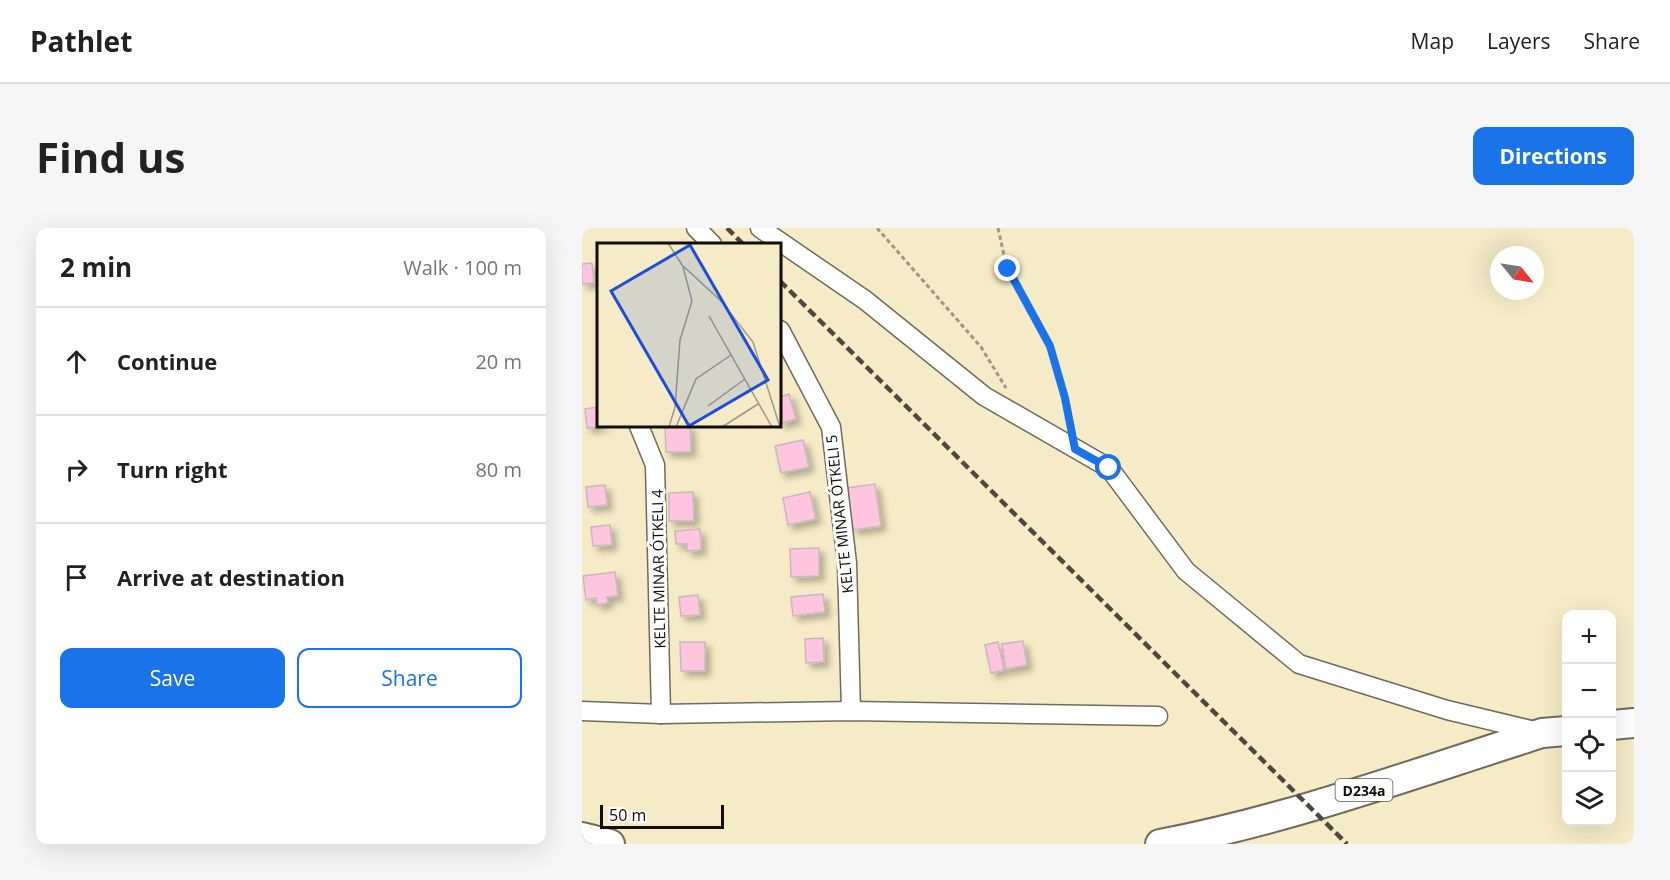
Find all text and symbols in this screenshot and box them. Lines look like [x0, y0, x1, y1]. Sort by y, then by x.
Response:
text: Pathlet [30, 22, 132, 60]
text: Map [1411, 27, 1454, 55]
text: Layers [1487, 27, 1551, 55]
text: Share [1584, 27, 1640, 55]
button: Directions [1473, 127, 1634, 185]
text: Find us [36, 128, 185, 185]
inset map [597, 243, 782, 428]
north arrow [1490, 246, 1544, 300]
text: 2 min [60, 249, 132, 285]
text: Walk · 100 m [403, 254, 522, 281]
route end [994, 255, 1020, 281]
icon: ahead [60, 345, 93, 378]
text: Continue [117, 346, 217, 376]
text: 20 m [475, 348, 522, 375]
street label: KELTE MINAR ÓTKELI 5 [821, 434, 857, 594]
icon: right [60, 453, 93, 486]
text: Turn right [117, 454, 228, 484]
route start [1095, 454, 1121, 480]
text: 80 m [475, 456, 522, 483]
street label: KELTE MINAR ÓTKELI 4 [647, 489, 669, 649]
icon: arrive [60, 561, 93, 594]
text: Arrive at destination [117, 562, 345, 592]
map controls [1562, 610, 1616, 826]
button: + [1562, 610, 1616, 664]
button: Save [60, 648, 285, 708]
button: Share [297, 648, 522, 708]
button: − [1562, 664, 1616, 718]
button: locate [1562, 718, 1616, 772]
button: layers [1562, 772, 1616, 826]
road number: D234a [1336, 779, 1392, 801]
scale bar [600, 802, 724, 830]
text: 50 m [609, 804, 646, 826]

